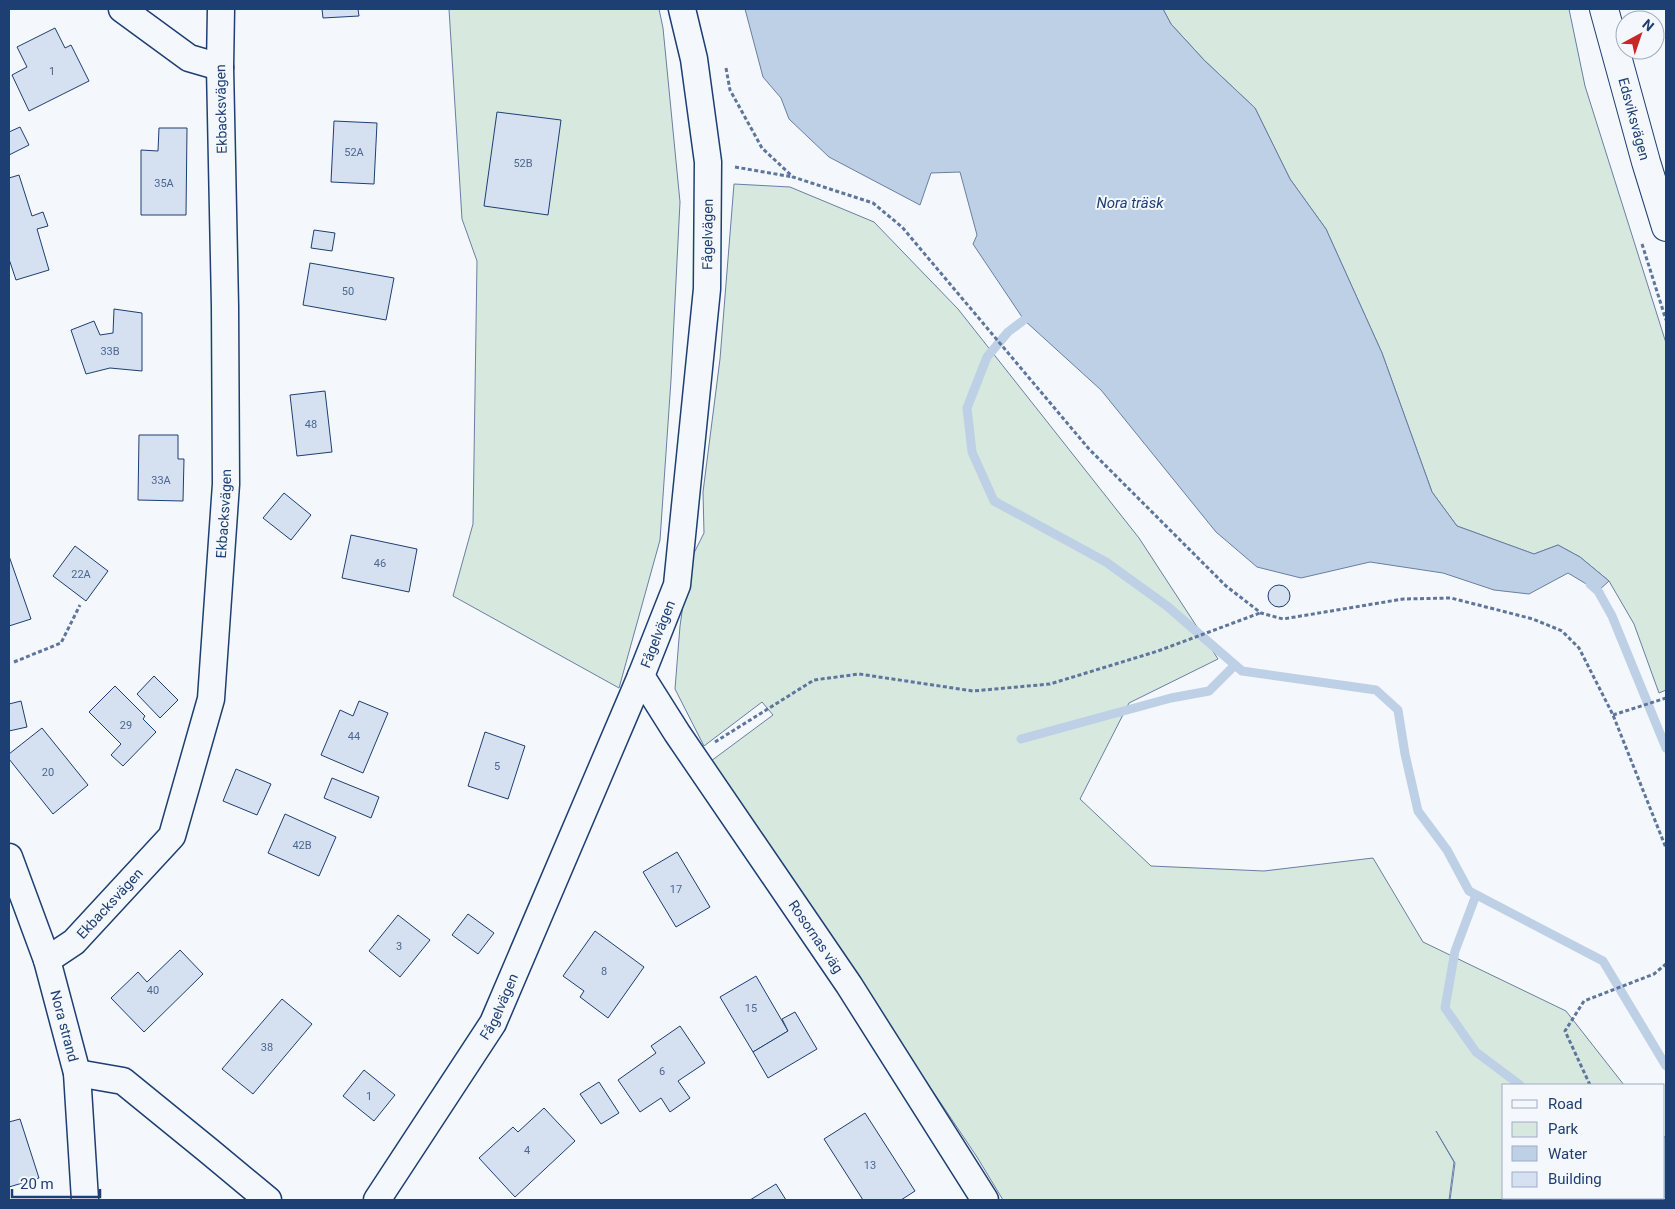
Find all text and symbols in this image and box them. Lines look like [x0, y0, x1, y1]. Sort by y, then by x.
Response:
north arrow [1615, 10, 1665, 60]
text: N [1639, 16, 1657, 34]
street label: Ekbacksvägen [212, 64, 230, 154]
house number: 1 [49, 65, 55, 78]
street label: Edsviksvägen [1615, 76, 1653, 162]
house number: 52A [344, 146, 365, 159]
house number: 52B [513, 157, 533, 170]
house number: 35A [154, 177, 175, 190]
water label: Nora träsk [1096, 194, 1164, 212]
street label: Fågelvägen [699, 199, 716, 270]
house number: 50 [342, 285, 354, 298]
house number: 33B [100, 345, 120, 358]
house number: 48 [305, 418, 317, 431]
street label: Ekbacksvägen [213, 469, 234, 559]
house number: 33A [151, 474, 172, 487]
house number: 46 [374, 557, 386, 570]
house number: 22A [71, 568, 92, 581]
street label: Fågelvägen [637, 598, 678, 670]
house number: 29 [120, 719, 132, 732]
house number: 44 [348, 730, 360, 743]
house number: 5 [494, 760, 500, 773]
house number: 20 [42, 766, 54, 779]
house number: 42B [292, 839, 312, 852]
street label: Ekbacksvägen [73, 865, 146, 942]
house number: 17 [670, 883, 682, 896]
street label: Rosornas väg [785, 897, 847, 976]
house number: 3 [396, 940, 402, 953]
house number: 8 [601, 965, 607, 978]
street label: Fågelvägen [476, 971, 521, 1043]
house number: 40 [147, 984, 159, 997]
street label: Nora strand [47, 989, 82, 1063]
house number: 15 [745, 1002, 757, 1015]
house number: 38 [261, 1041, 273, 1054]
house number: 6 [659, 1065, 665, 1078]
legend [1502, 1084, 1665, 1199]
house number: 1 [366, 1090, 372, 1103]
text: Road [1548, 1095, 1582, 1113]
text: Park [1548, 1120, 1579, 1138]
house number: 4 [524, 1144, 530, 1157]
text: Water [1548, 1145, 1587, 1163]
house number: 13 [864, 1159, 876, 1172]
scale bar [12, 1166, 100, 1198]
text: Building [1548, 1170, 1602, 1188]
text: 20 m [20, 1175, 54, 1193]

